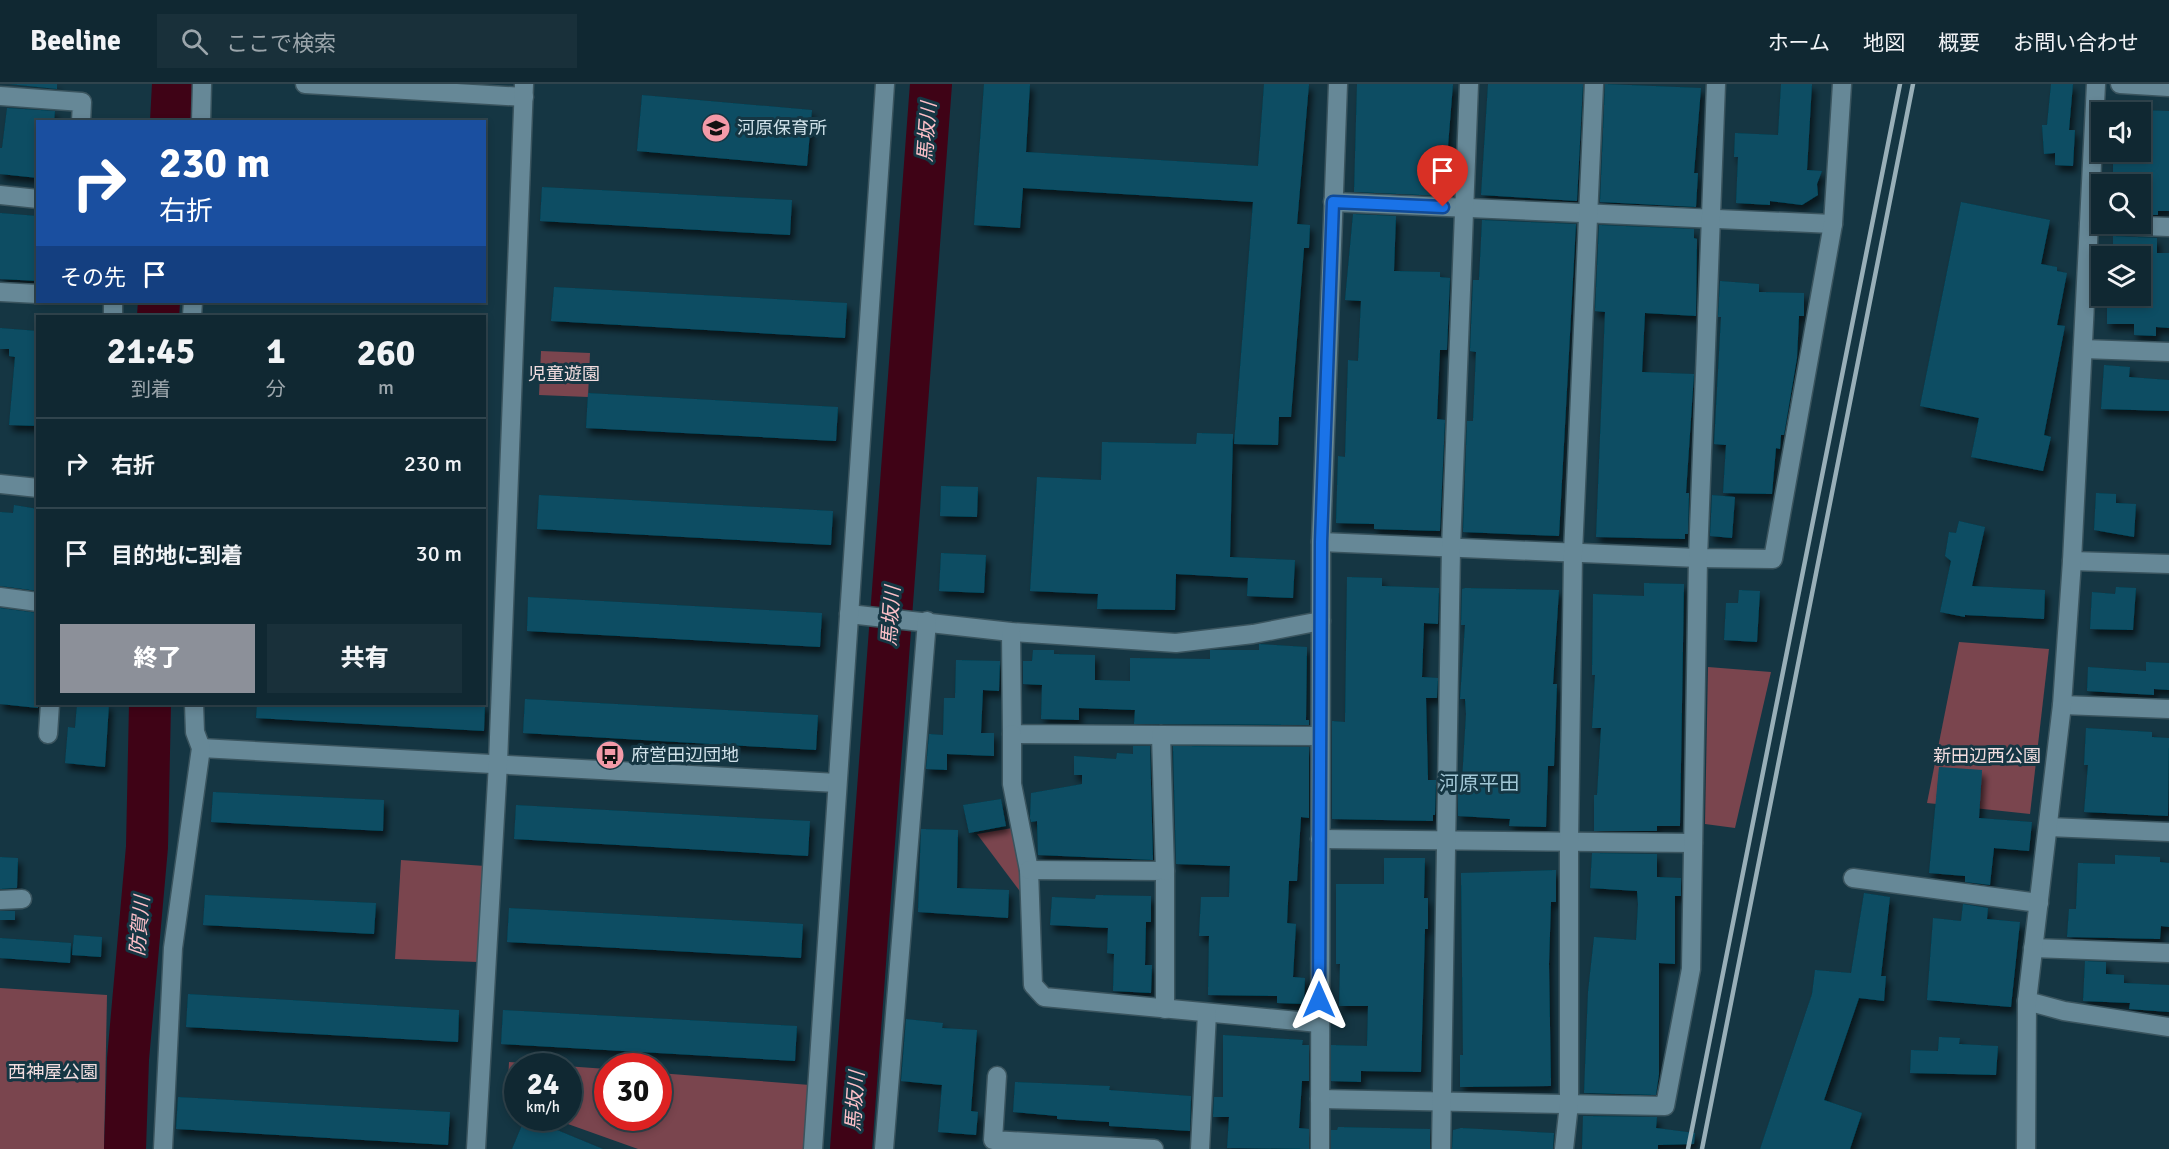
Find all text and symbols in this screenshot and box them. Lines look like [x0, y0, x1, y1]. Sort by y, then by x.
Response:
search box [157, 14, 577, 68]
text: Beeline [30, 24, 121, 58]
icon: search [178, 25, 211, 58]
text: ここで検索 [226, 30, 336, 57]
text: ホーム [1768, 30, 1830, 56]
text: 地図 [1863, 30, 1905, 56]
text: 概要 [1938, 30, 1980, 56]
text: お問い合わせ [2013, 30, 2139, 56]
water label: 馬坂川 [912, 99, 942, 163]
map controls [2091, 102, 2151, 306]
button: sound [2091, 102, 2151, 162]
school or university icon: 河原保育所 [700, 112, 732, 144]
place label: 河原保育所 [737, 117, 827, 139]
text: 230 m [159, 138, 270, 189]
icon: right [60, 144, 138, 222]
pin [1417, 145, 1468, 207]
icon: arrive [1426, 154, 1459, 187]
button: search [2091, 174, 2151, 234]
text: 右折 [159, 195, 213, 228]
button: layers [2091, 246, 2151, 306]
icon: arrive [138, 258, 171, 291]
text: その先 [60, 264, 126, 291]
text: 21:45 [107, 329, 195, 374]
text: 1 [266, 329, 286, 374]
text: 260 [357, 331, 415, 376]
park label: 児童遊園 [528, 363, 600, 385]
text: m [378, 375, 394, 400]
text: 到着 [131, 377, 171, 402]
text: 分 [266, 377, 286, 402]
icon: right [60, 447, 93, 480]
text: 230 m [404, 450, 462, 477]
text: 右折 [111, 452, 155, 479]
icon: arrive [60, 537, 93, 570]
text: 30 m [416, 540, 462, 567]
text: 目的地に到着 [111, 542, 243, 569]
water label: 馬坂川 [876, 583, 906, 647]
button: 終了 [60, 624, 255, 693]
button: 共有 [267, 624, 462, 693]
bus stop icon: 府営田辺団地 [594, 739, 626, 771]
place label: 府営田辺団地 [631, 744, 739, 766]
park label: 新田辺西公園 [1933, 745, 2041, 767]
district label: 河原平田 [1439, 771, 1519, 796]
water label: 防賀川 [125, 893, 155, 957]
position arrow [1287, 968, 1351, 1032]
speed limit sign: 30 [594, 1053, 672, 1131]
park label: 西神屋公園 [8, 1061, 98, 1083]
text: 24 [527, 1066, 559, 1103]
water label: 馬坂川 [840, 1068, 870, 1132]
text: km/h [526, 1098, 560, 1116]

